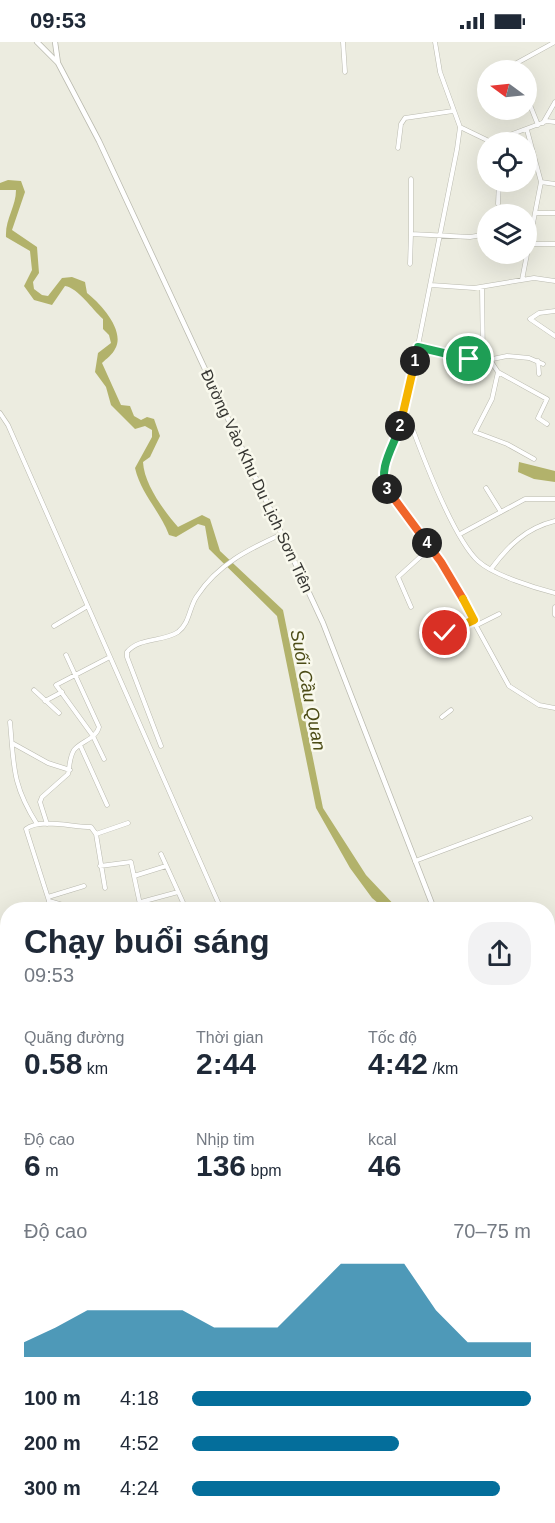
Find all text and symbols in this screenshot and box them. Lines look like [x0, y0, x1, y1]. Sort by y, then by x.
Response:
text: 09:53 [30, 8, 86, 33]
north arrow [477, 60, 537, 120]
map controls [477, 60, 537, 264]
button: locate [477, 132, 537, 192]
button: layers [477, 204, 537, 264]
pin [443, 333, 494, 384]
icon: arrive [452, 342, 485, 375]
pin: 1 [400, 346, 430, 376]
text: 1 [411, 352, 419, 369]
street label: Đường Vào Khu Du Lịch Sơn Tiên [198, 367, 316, 595]
pin: 2 [385, 411, 415, 441]
text: 2 [396, 417, 404, 434]
pin: 3 [372, 474, 402, 504]
text: 3 [383, 480, 391, 497]
pin: 4 [412, 528, 442, 558]
text: 4 [423, 534, 431, 551]
pin [419, 607, 470, 658]
icon: check [428, 616, 461, 649]
water label: Suối Cầu Quan [286, 628, 330, 752]
button: share [468, 922, 531, 985]
text: Chạy buổi sáng [24, 923, 270, 960]
text: 09:53 [24, 964, 74, 986]
text: Quãng đường [24, 1029, 124, 1046]
text: Thời gian [196, 1029, 263, 1046]
text: Tốc độ [368, 1029, 417, 1046]
text: 0.58 [24, 1047, 82, 1080]
text: 2:44 [196, 1047, 256, 1080]
text: 4:42 [368, 1047, 428, 1080]
text: km [82, 1060, 108, 1077]
text: /km [428, 1060, 458, 1077]
text: Độ cao [24, 1131, 75, 1148]
text: Nhịp tim [196, 1131, 255, 1148]
text: kcal [368, 1131, 396, 1148]
text: 6 [24, 1149, 41, 1182]
text: 136 [196, 1149, 246, 1182]
text: 46 [368, 1149, 401, 1182]
text: m [41, 1162, 58, 1179]
text: bpm [246, 1162, 282, 1179]
text: Độ cao [24, 1220, 87, 1242]
text: 70–75 m [453, 1220, 531, 1242]
text: 100 m [24, 1387, 81, 1409]
text: 4:18 [120, 1387, 159, 1409]
text: 200 m [24, 1432, 81, 1454]
text: 4:52 [120, 1432, 159, 1454]
text: 300 m [24, 1477, 81, 1499]
text: 4:24 [120, 1477, 159, 1499]

